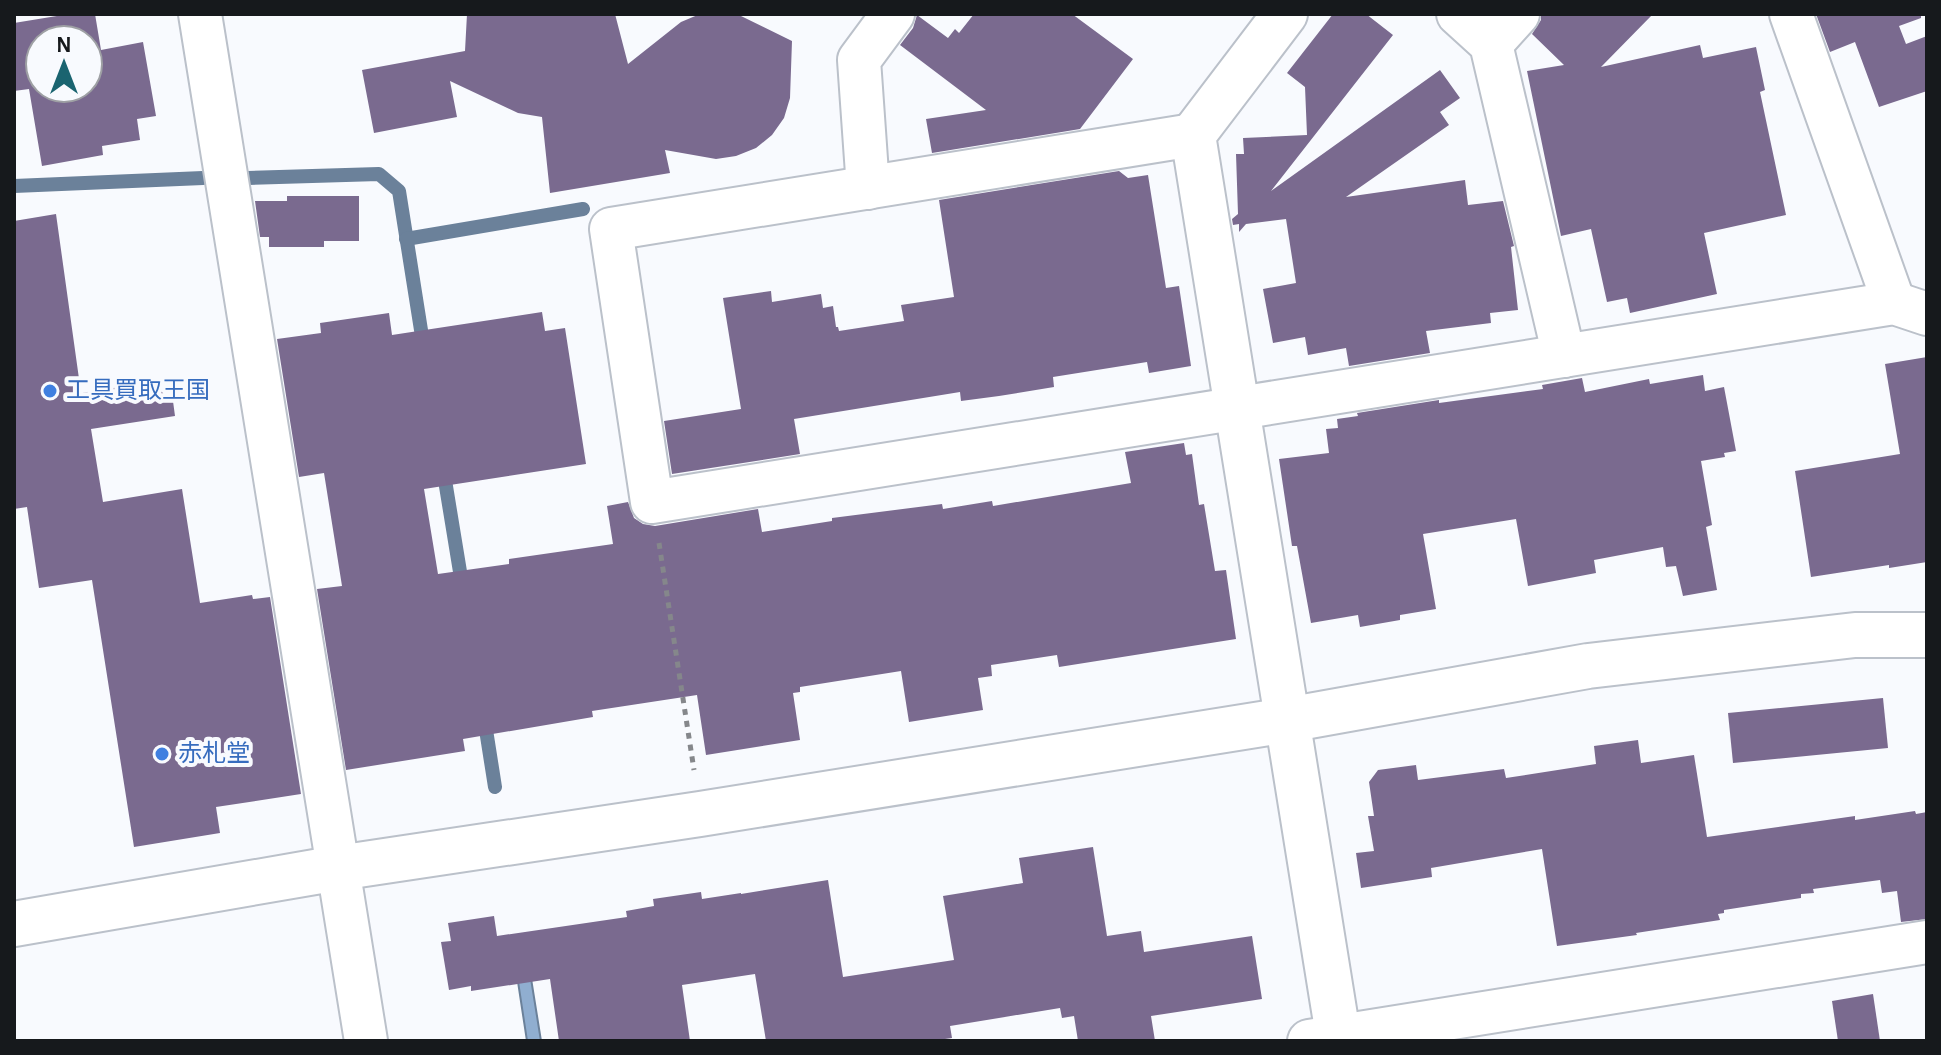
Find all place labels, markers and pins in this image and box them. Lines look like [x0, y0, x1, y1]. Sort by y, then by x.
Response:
place label: 工具買取王国 [66, 378, 210, 403]
marker: 工具買取王国 [41, 382, 59, 400]
place label: 赤札堂 [178, 740, 250, 766]
marker: 赤札堂 [153, 745, 171, 763]

